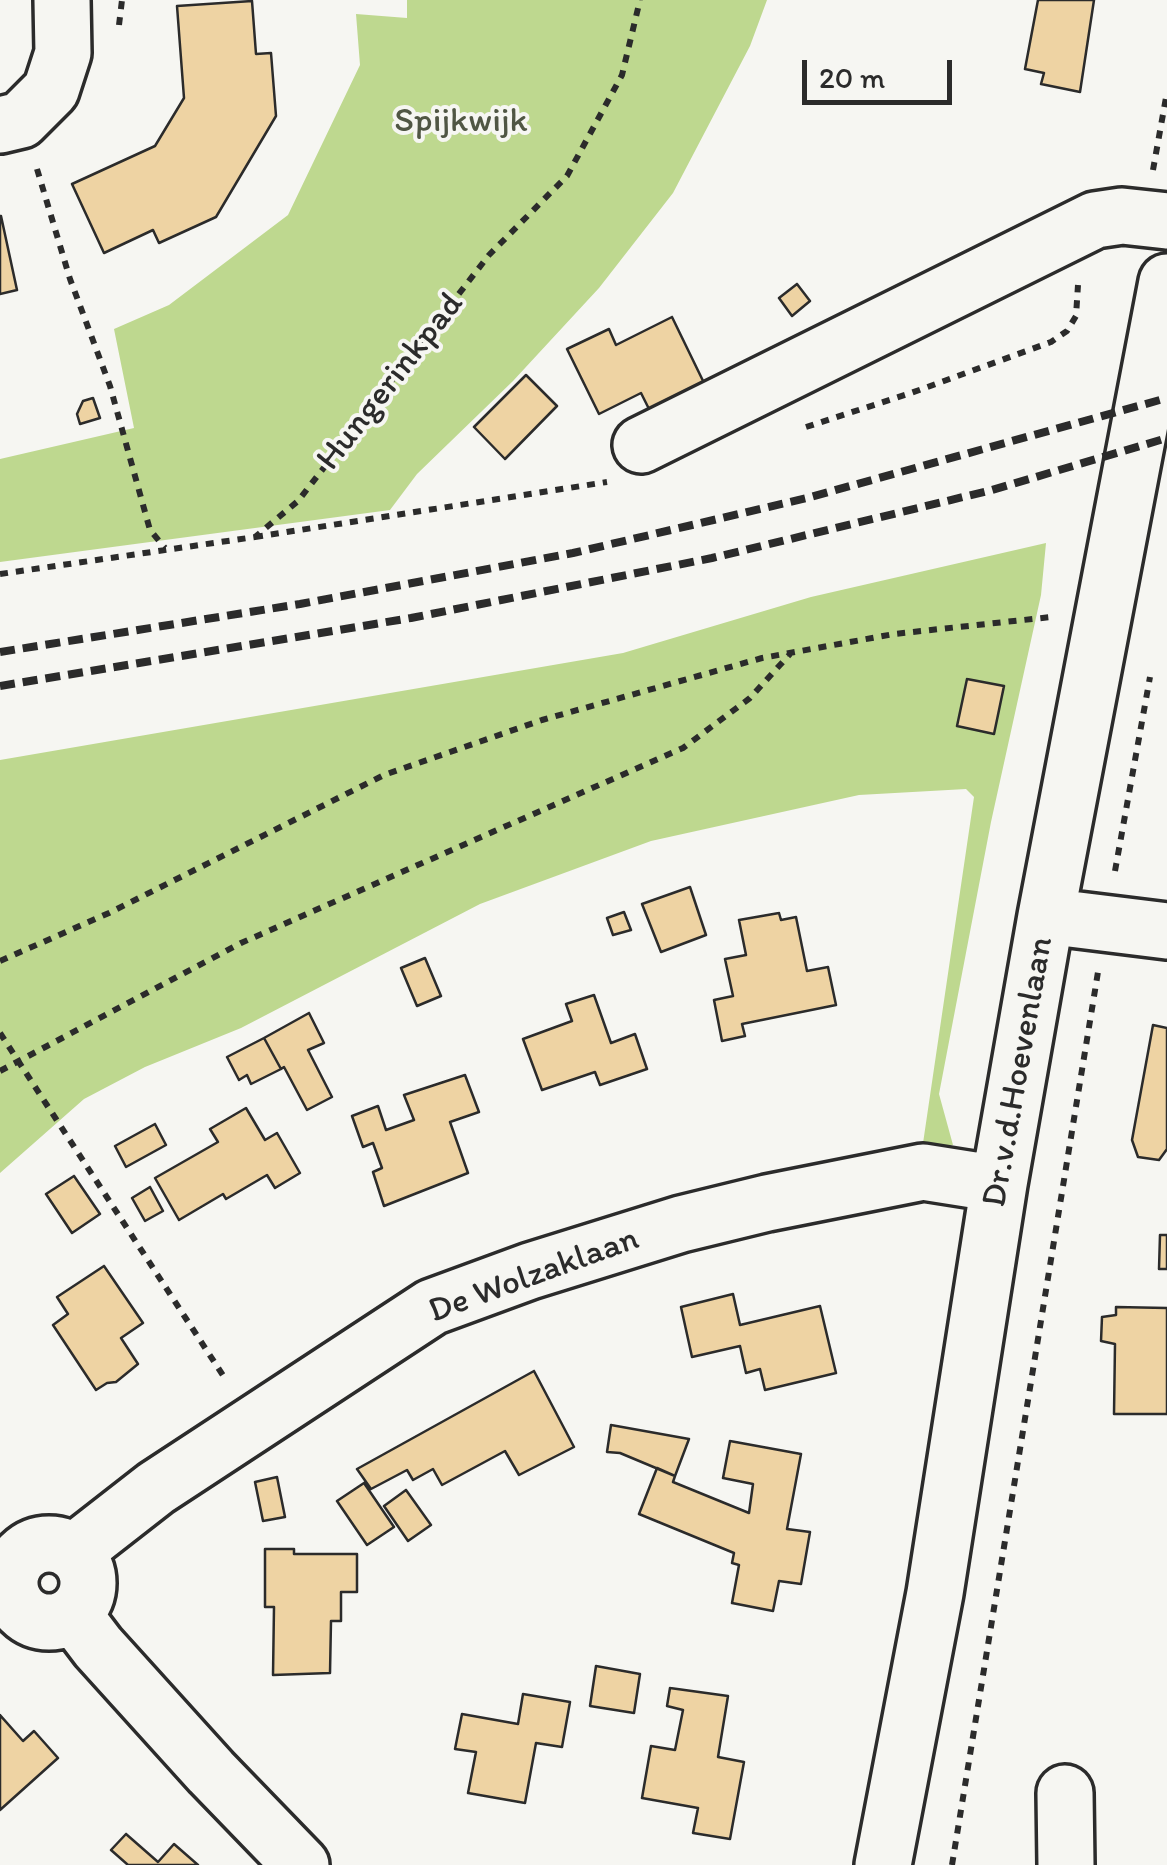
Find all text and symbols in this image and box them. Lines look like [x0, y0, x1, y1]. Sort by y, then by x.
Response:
scale bar [807, 40, 957, 102]
text: 20 m [819, 59, 885, 96]
park label: Spijkwijk [394, 101, 528, 143]
street label: Hungerinkpad [309, 285, 473, 479]
street label: Dr.v.d.Hoevenlaan [975, 934, 1063, 1210]
street label: De Wolzaklaan [423, 1219, 645, 1333]

